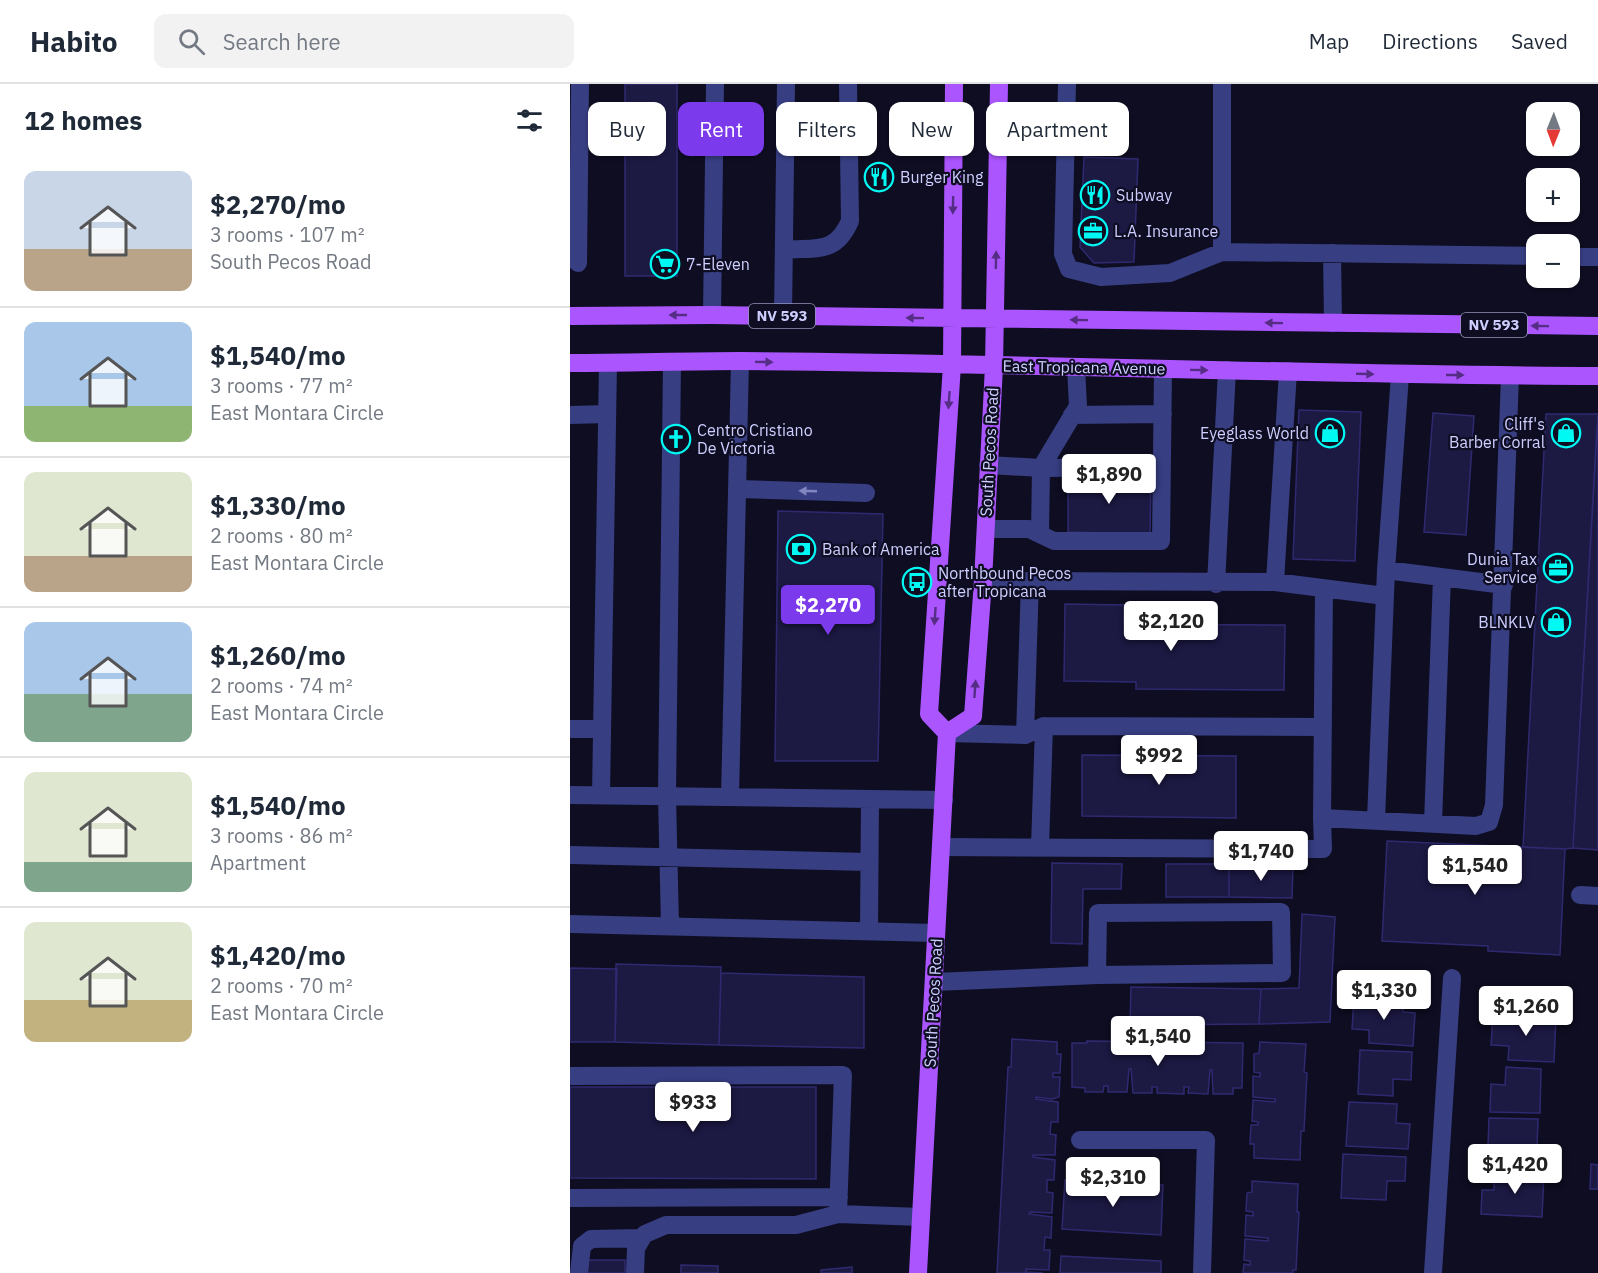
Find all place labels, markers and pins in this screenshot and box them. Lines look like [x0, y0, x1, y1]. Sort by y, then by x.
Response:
restaurant icon: Burger King [863, 161, 895, 193]
place label: Burger King [900, 167, 984, 187]
restaurant icon: Subway [1079, 179, 1111, 211]
place label: Subway [1116, 185, 1172, 205]
office icon: L.A. Insurance [1077, 215, 1109, 247]
place label: L.A. Insurance [1114, 221, 1218, 241]
supermarket icon: 7-Eleven [649, 248, 681, 280]
place label: 7-Eleven [686, 254, 750, 274]
place label: Cliff's Barber Corral [1449, 414, 1545, 452]
shop icon: Eyeglass World [1314, 417, 1346, 449]
shop icon: Cliff's Barber Corral [1550, 417, 1582, 449]
place label: Centro Cristiano De Victoria [697, 420, 813, 458]
church icon: Centro Cristiano De Victoria [660, 423, 692, 455]
place label: Eyeglass World [1200, 423, 1309, 443]
pin: $1,890 [1060, 454, 1158, 505]
bank icon: Bank of America [785, 533, 817, 565]
place label: Bank of America [822, 539, 940, 559]
place label: Dunia Tax Service [1467, 549, 1537, 587]
office icon: Dunia Tax Service [1542, 552, 1574, 584]
place label: Northbound Pecos after Tropicana [938, 563, 1071, 601]
bus stop icon: Northbound Pecos after Tropicana [901, 566, 933, 598]
pin: $2,270 [779, 585, 877, 636]
pin: $2,120 [1122, 601, 1220, 652]
shop icon: BLNKLV [1540, 606, 1572, 638]
place label: BLNKLV [1478, 612, 1535, 632]
pin: $992 [1123, 735, 1195, 786]
pin: $1,740 [1212, 831, 1310, 882]
pin: $1,540 [1426, 845, 1524, 896]
pin: $1,330 [1335, 970, 1433, 1021]
pin: $1,260 [1477, 986, 1575, 1037]
pin: $1,540 [1109, 1016, 1207, 1067]
pin: $933 [657, 1082, 729, 1133]
pin: $1,420 [1466, 1144, 1564, 1195]
pin: $2,310 [1064, 1157, 1162, 1208]

